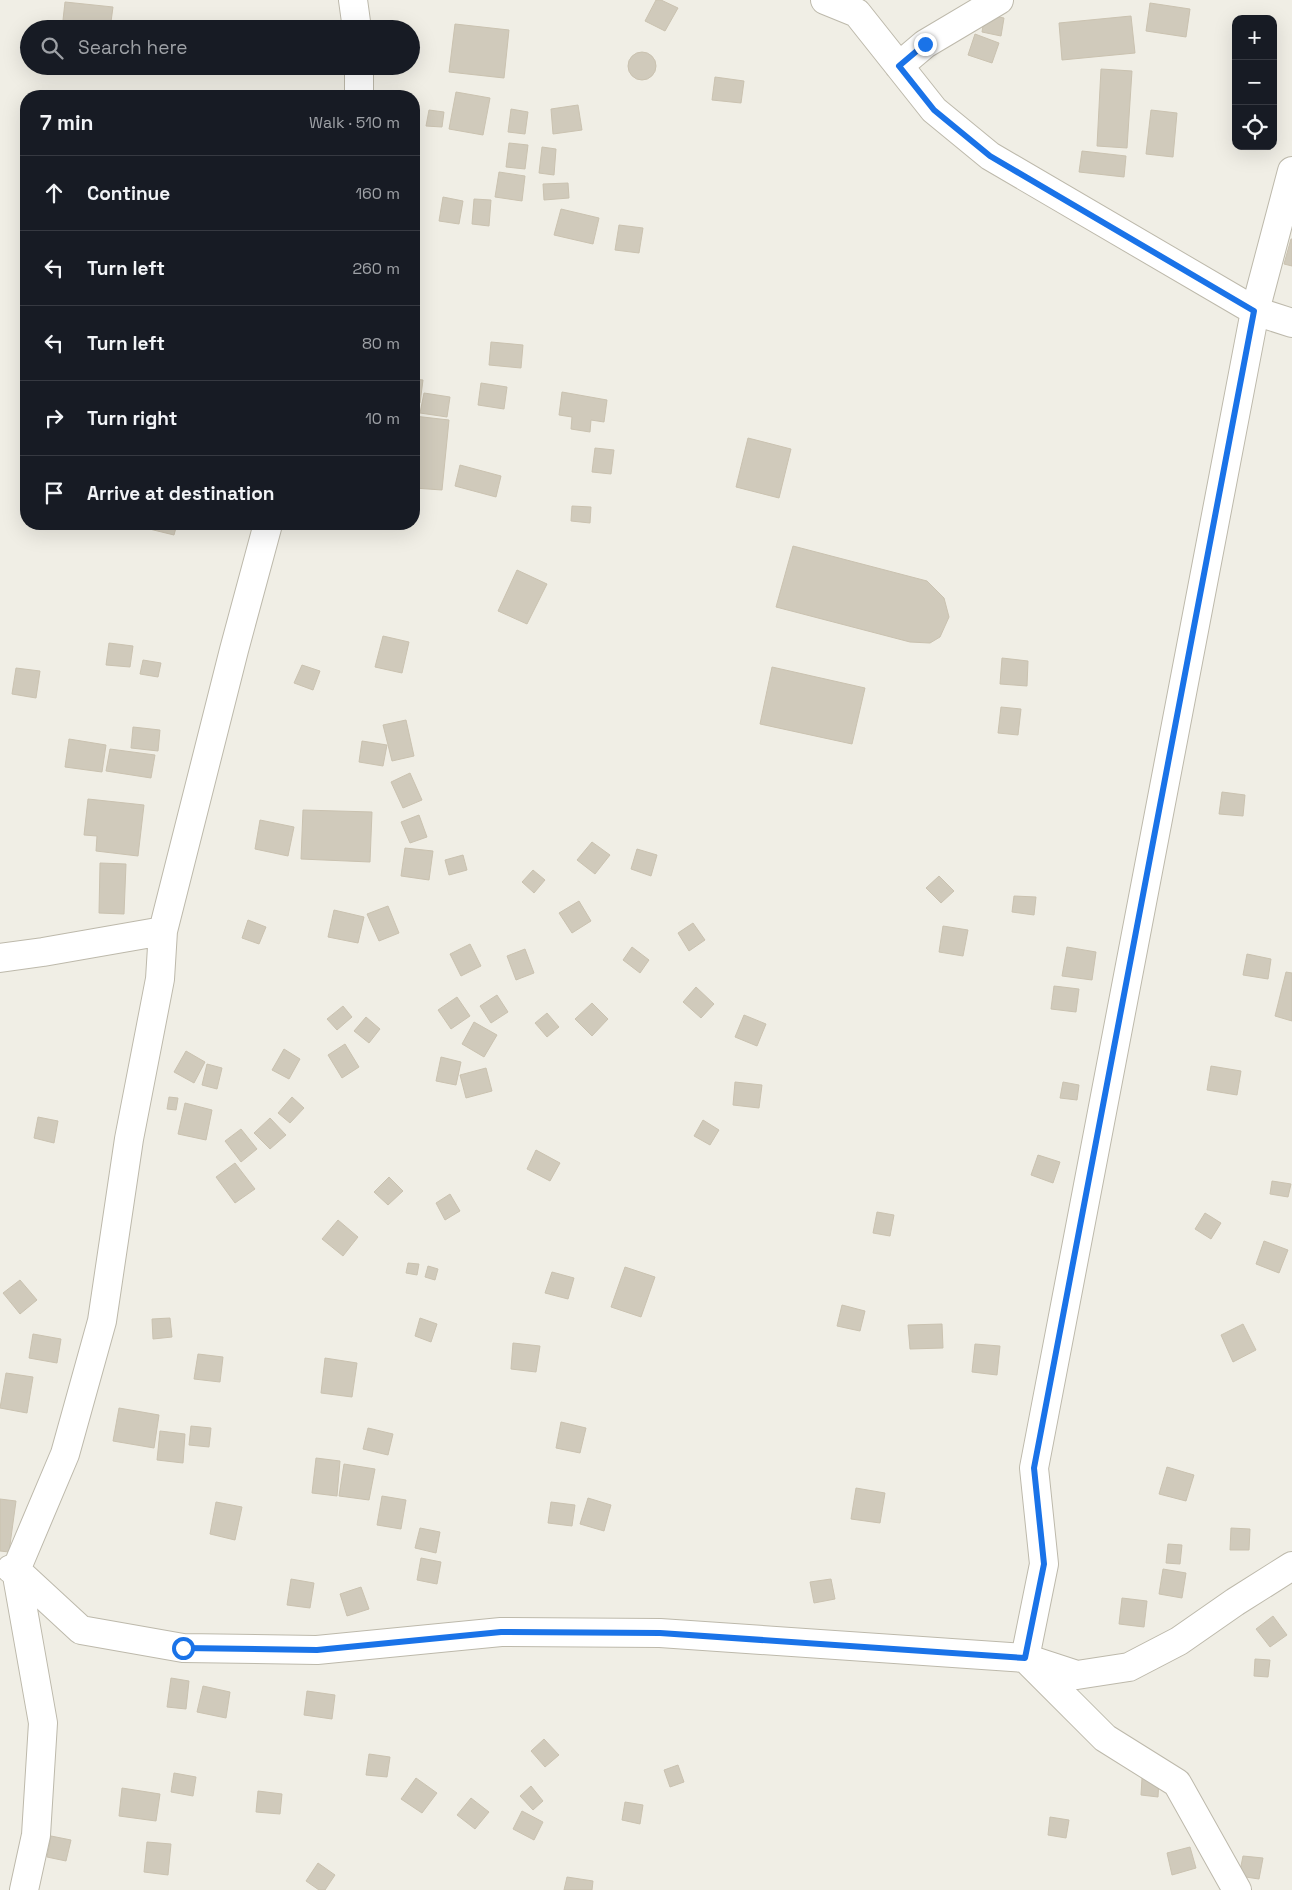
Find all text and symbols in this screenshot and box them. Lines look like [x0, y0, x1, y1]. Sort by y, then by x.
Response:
map controls [1232, 15, 1277, 150]
button: + [1232, 15, 1277, 60]
search box [20, 20, 420, 75]
route end [914, 33, 937, 56]
icon: search [38, 34, 66, 62]
text: Search here [78, 35, 188, 60]
button: − [1232, 60, 1277, 105]
button: locate [1232, 105, 1277, 150]
text: 7 min [40, 109, 93, 136]
text: Walk · 510 m [309, 112, 400, 133]
icon: ahead [40, 179, 68, 207]
text: Continue [87, 181, 170, 206]
text: 160 m [355, 183, 400, 204]
icon: left [40, 254, 68, 282]
text: Turn left [87, 256, 165, 281]
text: 260 m [352, 258, 400, 279]
icon: left [40, 329, 68, 357]
text: Turn left [87, 331, 165, 356]
text: 80 m [362, 333, 400, 354]
icon: right [40, 404, 68, 432]
text: Turn right [87, 406, 177, 431]
text: 10 m [365, 408, 400, 429]
icon: arrive [40, 479, 68, 507]
text: Arrive at destination [87, 481, 275, 506]
route start [172, 1637, 195, 1660]

